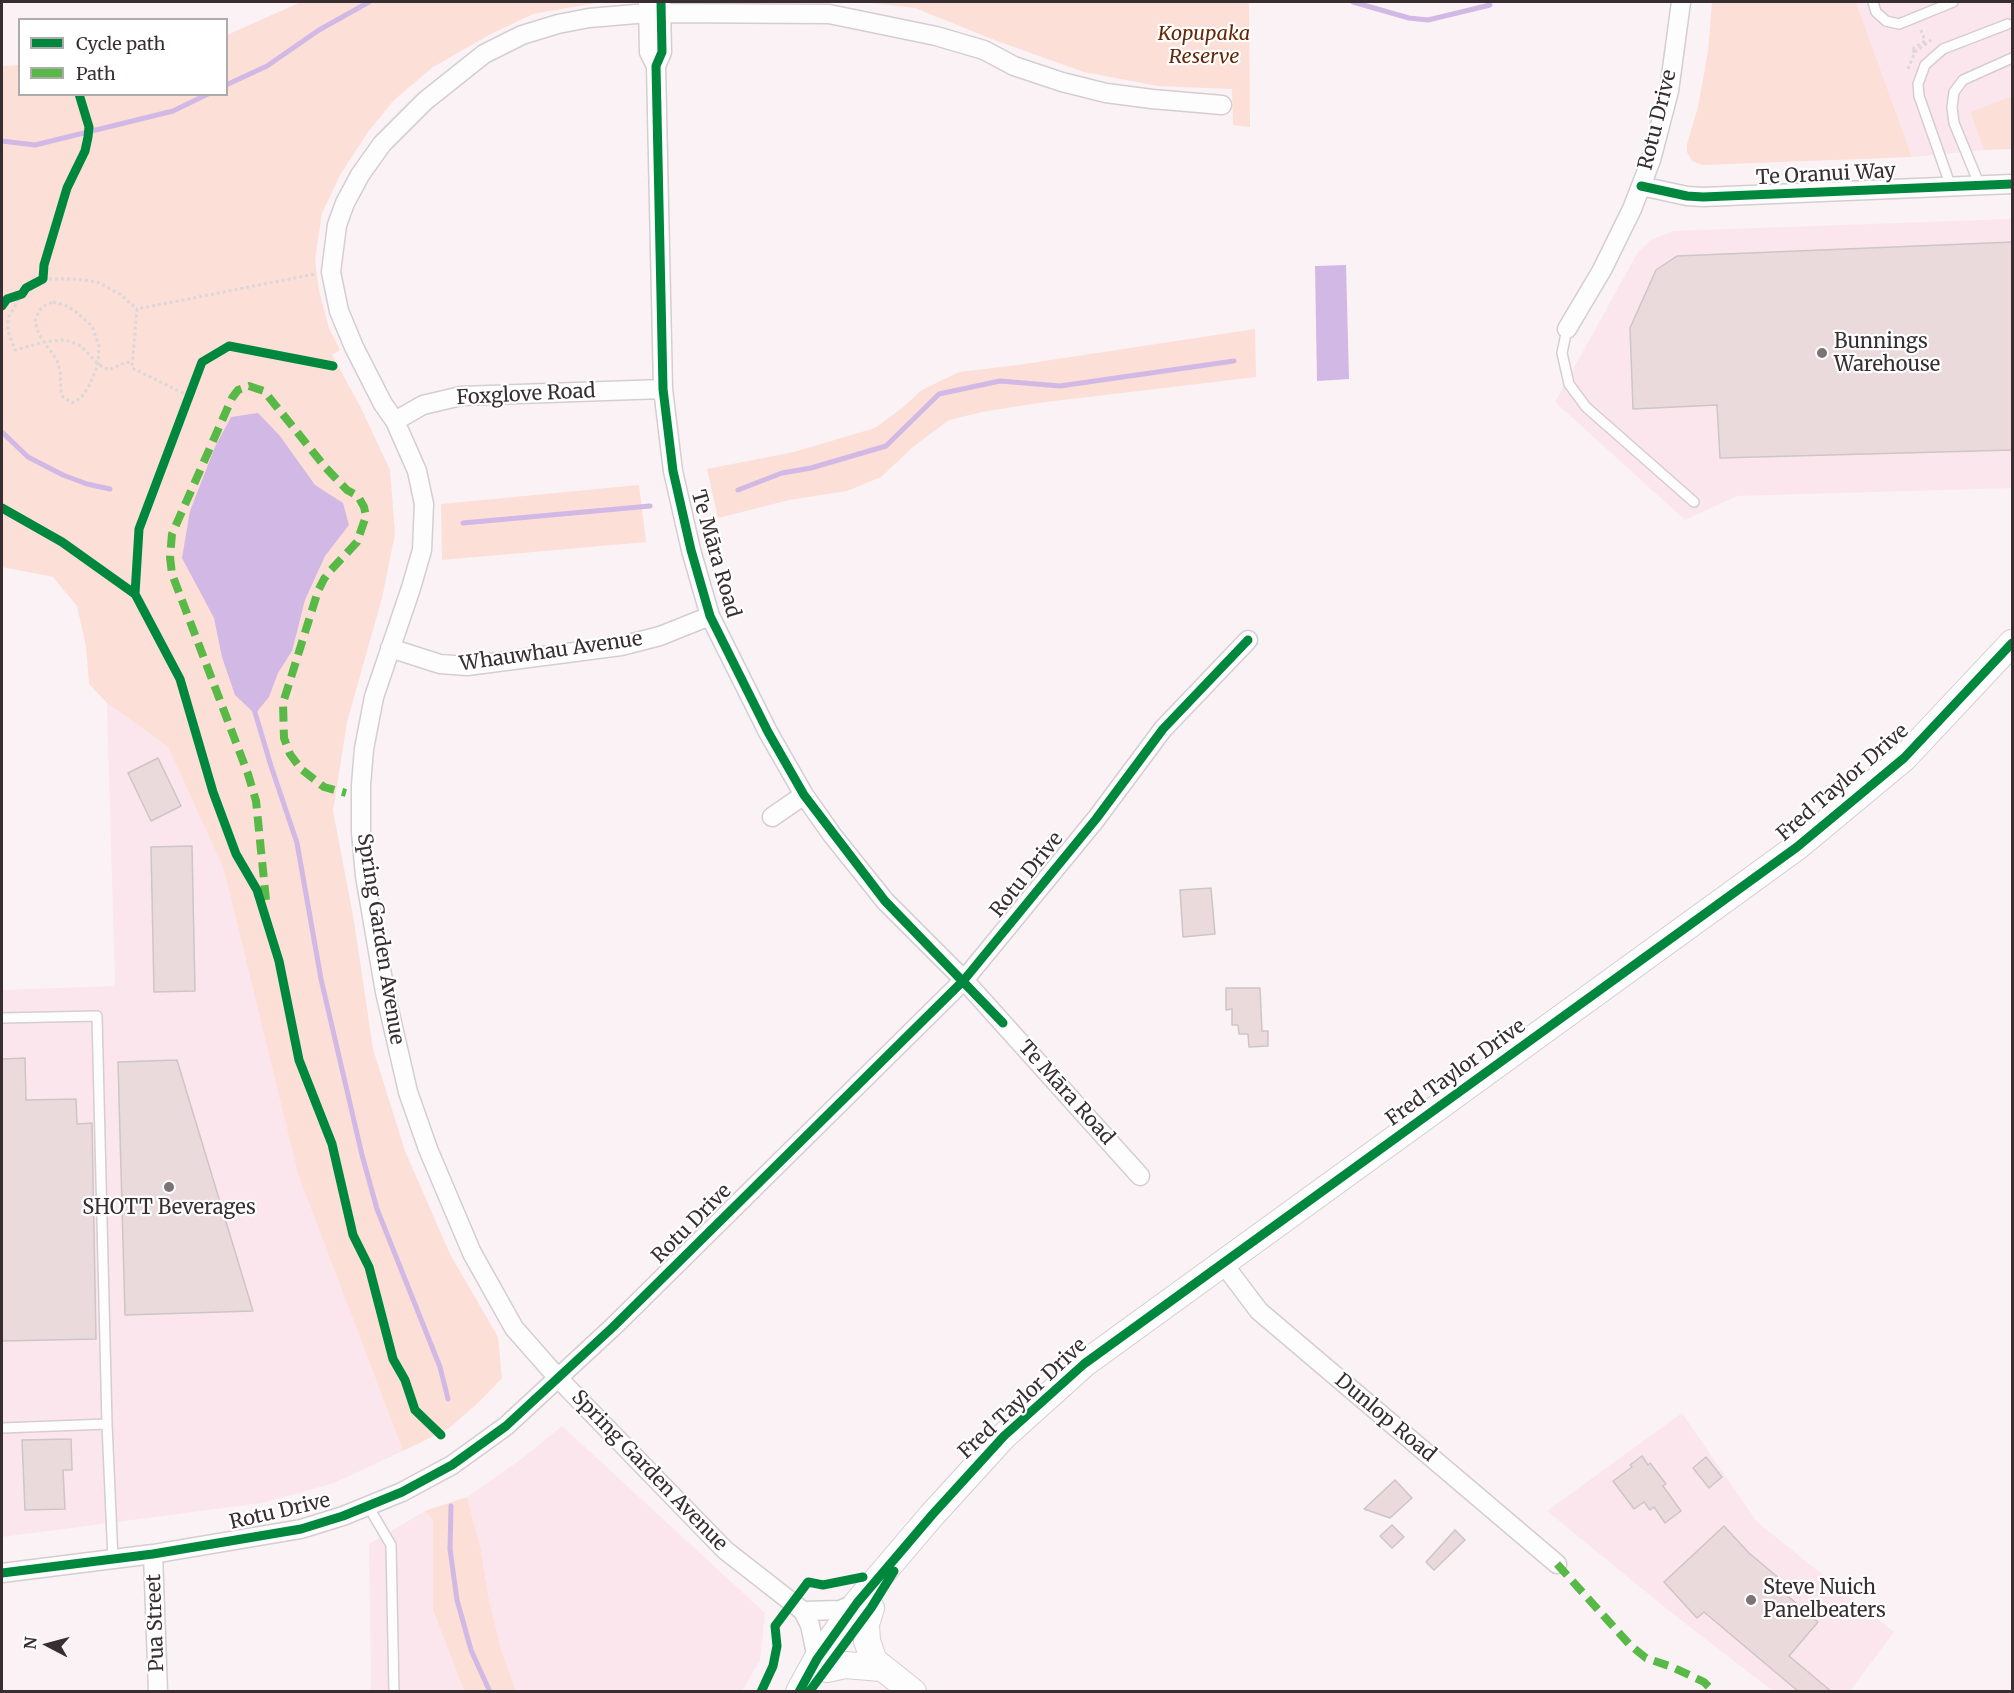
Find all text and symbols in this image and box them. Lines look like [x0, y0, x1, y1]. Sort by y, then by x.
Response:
legend [18, 18, 228, 96]
park label: Kopupaka Reserve [1158, 22, 1250, 69]
text: Cycle path [76, 32, 165, 55]
text: Path [76, 62, 116, 85]
street label: Rotu Drive [1634, 67, 1682, 173]
street label: Te Oranui Way [1755, 159, 1897, 191]
place label: Bunnings Warehouse [1834, 330, 1940, 377]
marker: Bunnings Warehouse [1815, 346, 1829, 360]
street label: Foxglove Road [456, 379, 596, 411]
street label: Te Māra Road [685, 487, 745, 621]
street label: Whauwhau Avenue [458, 627, 644, 677]
street label: Fred Taylor Drive [1772, 719, 1914, 847]
street label: Rotu Drive [985, 828, 1069, 922]
street label: Spring Garden Avenue [351, 832, 409, 1046]
street label: Fred Taylor Drive [1382, 1014, 1530, 1132]
street label: Te Māra Road [1013, 1036, 1119, 1150]
street label: Rotu Drive [647, 1179, 737, 1269]
marker: SHOTT Beverages [162, 1180, 176, 1194]
place label: SHOTT Beverages [82, 1196, 256, 1220]
street label: Fred Taylor Drive [954, 1334, 1092, 1464]
street label: Dunlop Road [1330, 1369, 1440, 1467]
street label: Spring Garden Avenue [566, 1386, 732, 1556]
street label: Rotu Drive [227, 1489, 333, 1535]
street label: Pua Street [142, 1574, 170, 1672]
place label: Steve Nuich Panelbeaters [1763, 1576, 1886, 1623]
marker: Steve Nuich Panelbeaters [1744, 1593, 1758, 1607]
north arrow [18, 1615, 78, 1675]
text: N [19, 1636, 41, 1650]

